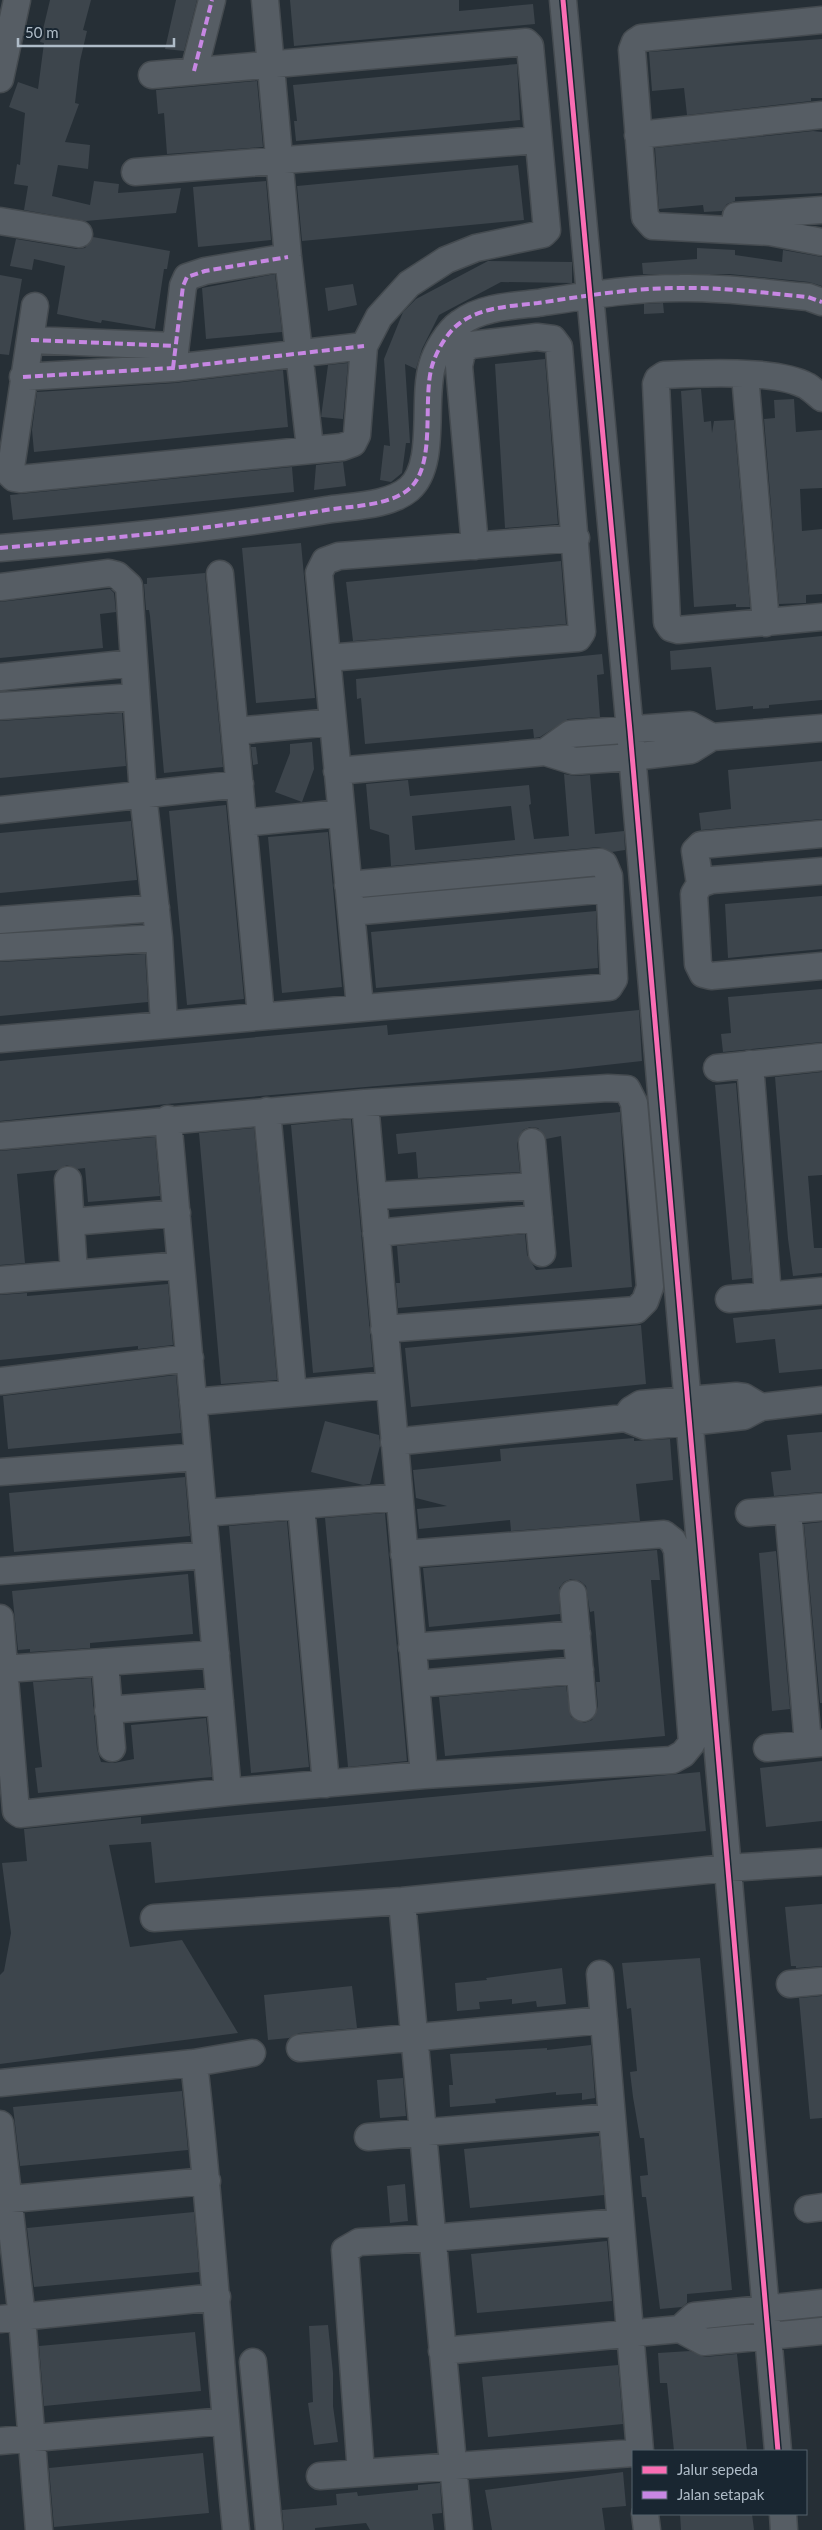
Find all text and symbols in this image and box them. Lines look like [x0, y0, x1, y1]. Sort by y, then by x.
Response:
scale bar [18, 15, 174, 47]
text: 50 m [25, 23, 59, 41]
legend [632, 2450, 807, 2515]
text: Jalur sepeda [677, 2460, 758, 2478]
text: Jalan setapak [677, 2485, 765, 2503]

